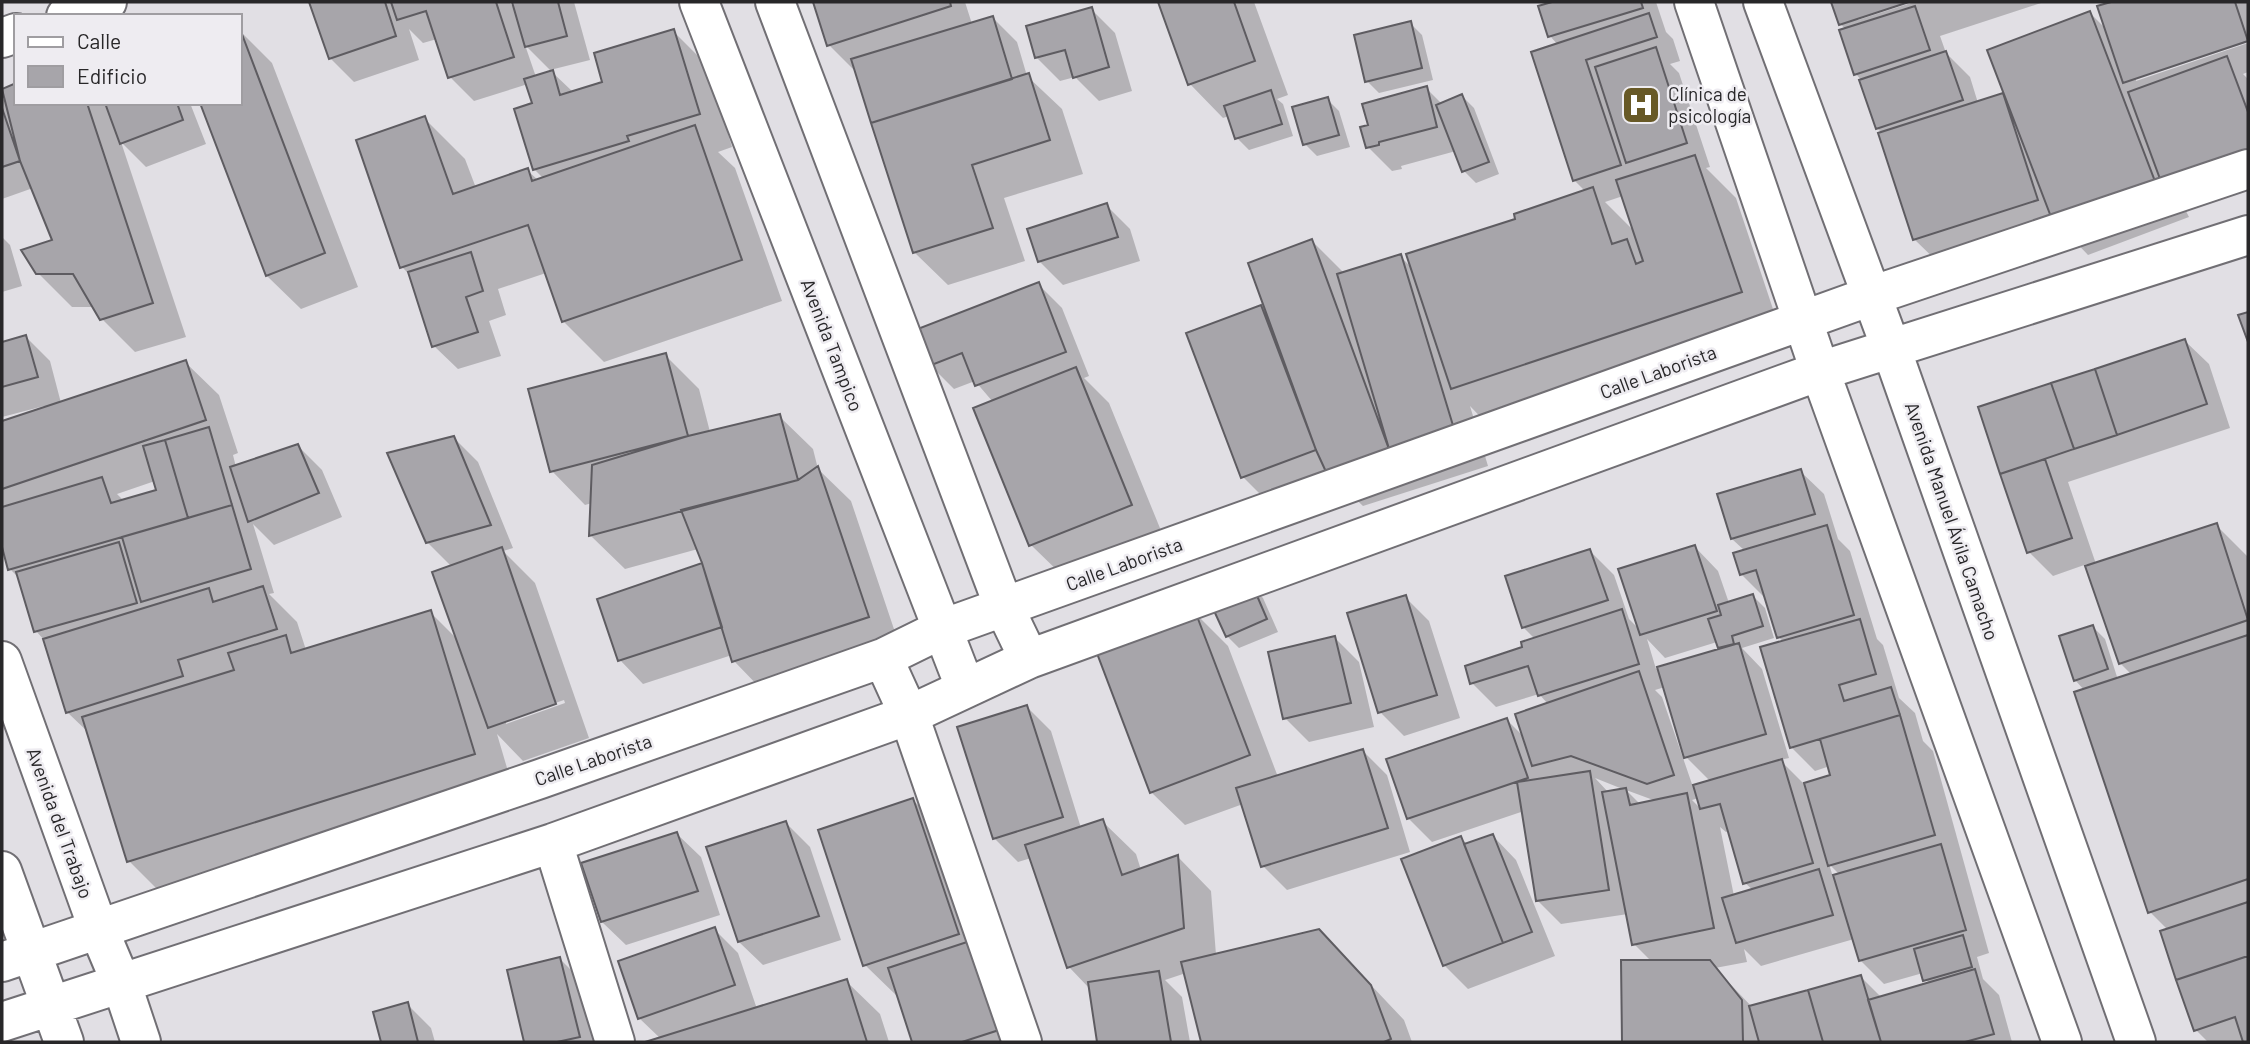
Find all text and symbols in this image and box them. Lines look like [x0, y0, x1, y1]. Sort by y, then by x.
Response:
legend [14, 14, 242, 105]
text: Calle [77, 28, 121, 53]
text: Edificio [77, 63, 147, 88]
place label: Clínica de psicología [1668, 82, 1751, 127]
hospital icon: Clínica de psicología [1620, 84, 1662, 126]
street label: Avenida Tampico [797, 275, 868, 414]
street label: Calle Laborista [1596, 340, 1719, 403]
street label: Avenida Manuel Ávila Camacho [1901, 399, 2004, 643]
street label: Calle Laborista [1062, 532, 1185, 595]
street label: Calle Laborista [531, 729, 654, 790]
street label: Avenida del Trabajo [22, 744, 98, 901]

